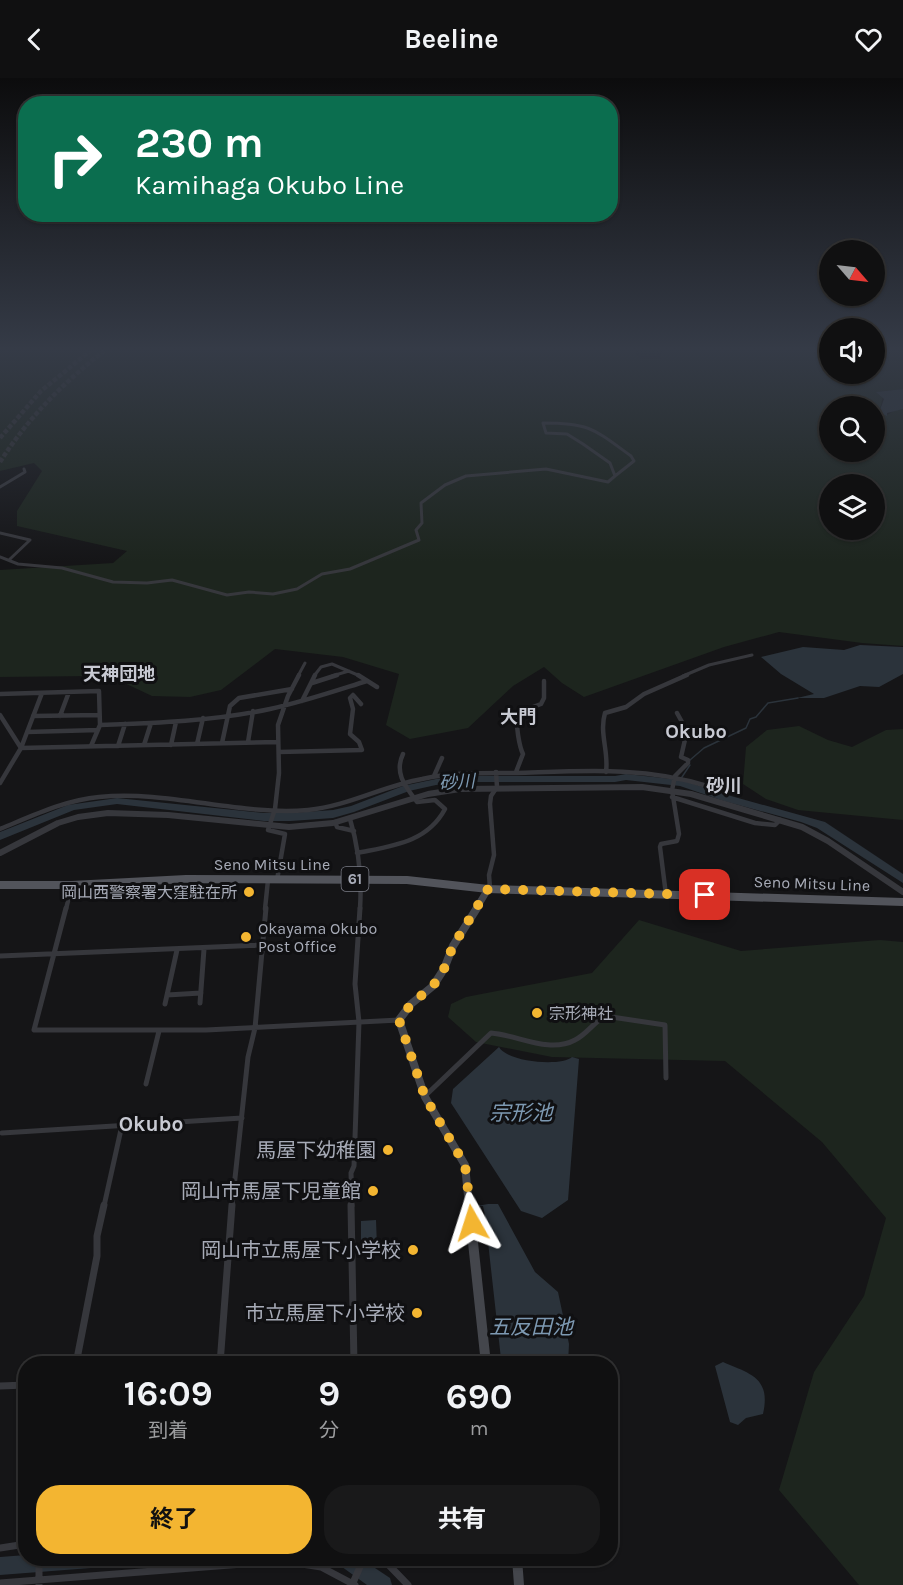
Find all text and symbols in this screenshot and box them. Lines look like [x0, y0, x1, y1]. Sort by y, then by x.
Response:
icon: back [18, 23, 51, 56]
text: Beeline [404, 23, 499, 55]
icon: heart [852, 23, 885, 56]
text: 230 m [135, 118, 264, 168]
icon: right [36, 120, 114, 198]
text: Kamihaga Okubo Line [135, 169, 404, 201]
north arrow [819, 240, 885, 306]
map controls [819, 240, 885, 540]
button: sound [819, 318, 885, 384]
button: search [819, 396, 885, 462]
button: layers [819, 474, 885, 540]
district label: 天神団地 [83, 663, 155, 685]
district label: 大門 [500, 706, 536, 728]
district label: Okubo [665, 720, 727, 743]
water label: 砂川 [438, 770, 478, 794]
district label: 砂川 [706, 775, 742, 797]
street label: Seno Mitsu Line [214, 855, 330, 874]
road number: 61 [342, 867, 368, 891]
pin [679, 869, 730, 920]
street label: Seno Mitsu Line [753, 872, 871, 895]
icon: arrive [688, 878, 721, 911]
place label: 岡山西警察署大窪駐在所 [61, 883, 237, 902]
marker: 岡山西警察署大窪駐在所 [242, 885, 256, 899]
place label: Okayama Okubo Post Office [258, 919, 377, 956]
marker: Okayama Okubo Post Office [239, 930, 253, 944]
place label: 宗形神社 [549, 1004, 613, 1023]
marker: 宗形神社 [530, 1006, 544, 1020]
water label: 宗形池 [490, 1101, 554, 1125]
district label: Okubo [119, 1112, 183, 1136]
place label: 馬屋下幼稚園 [256, 1139, 376, 1162]
marker: 馬屋下幼稚園 [381, 1143, 395, 1157]
place label: 岡山市馬屋下児童館 [181, 1180, 361, 1203]
marker: 岡山市馬屋下児童館 [366, 1184, 380, 1198]
position arrow [440, 1191, 504, 1255]
place label: 岡山市立馬屋下小学校 [201, 1239, 401, 1262]
marker: 岡山市立馬屋下小学校 [406, 1243, 420, 1257]
place label: 市立馬屋下小学校 [245, 1302, 405, 1325]
marker: 市立馬屋下小学校 [410, 1306, 424, 1320]
water label: 五反田池 [489, 1315, 575, 1339]
text: 16:09 [124, 1372, 213, 1414]
text: 9 [318, 1372, 340, 1414]
text: 690 [446, 1375, 512, 1417]
text: m [470, 1417, 488, 1440]
text: 到着 [148, 1419, 188, 1442]
text: 分 [319, 1419, 339, 1442]
button: 終了 [36, 1485, 312, 1554]
button: 共有 [324, 1485, 600, 1554]

